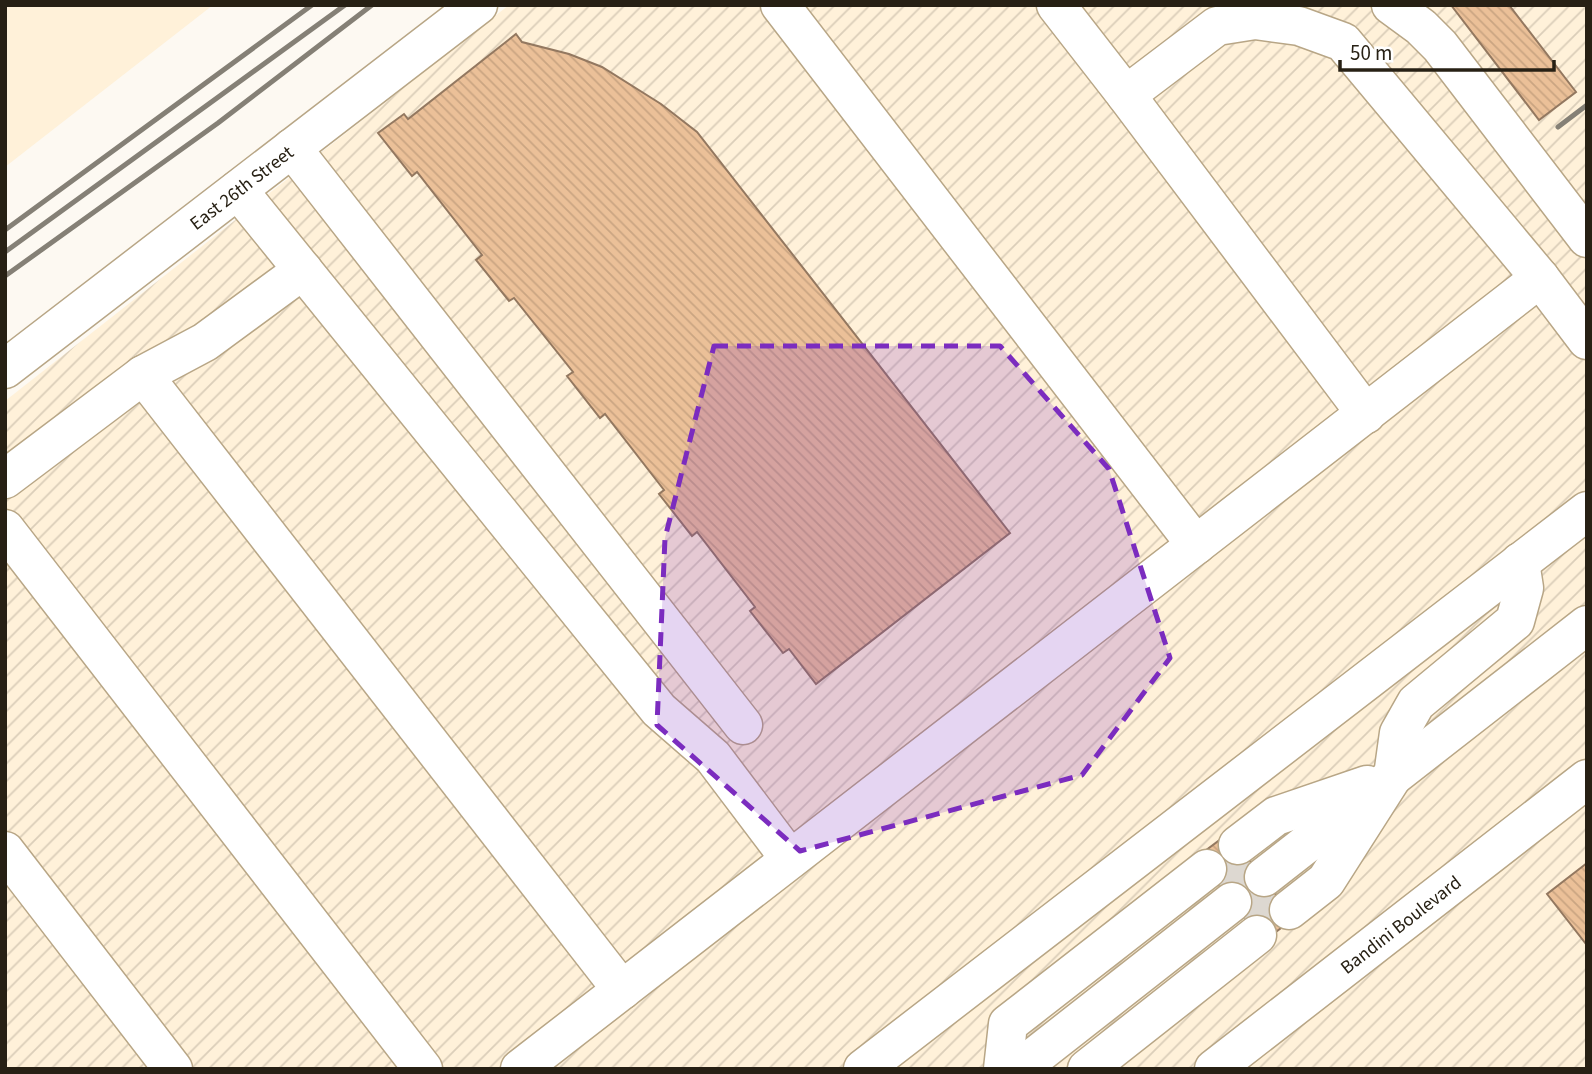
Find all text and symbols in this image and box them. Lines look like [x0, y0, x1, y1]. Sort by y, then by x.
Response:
scale bar [1340, 28, 1554, 72]
text: 50 m [1350, 38, 1392, 68]
street label: East 26th Street [184, 139, 300, 237]
street label: Bandini Boulevard [1335, 870, 1467, 981]

